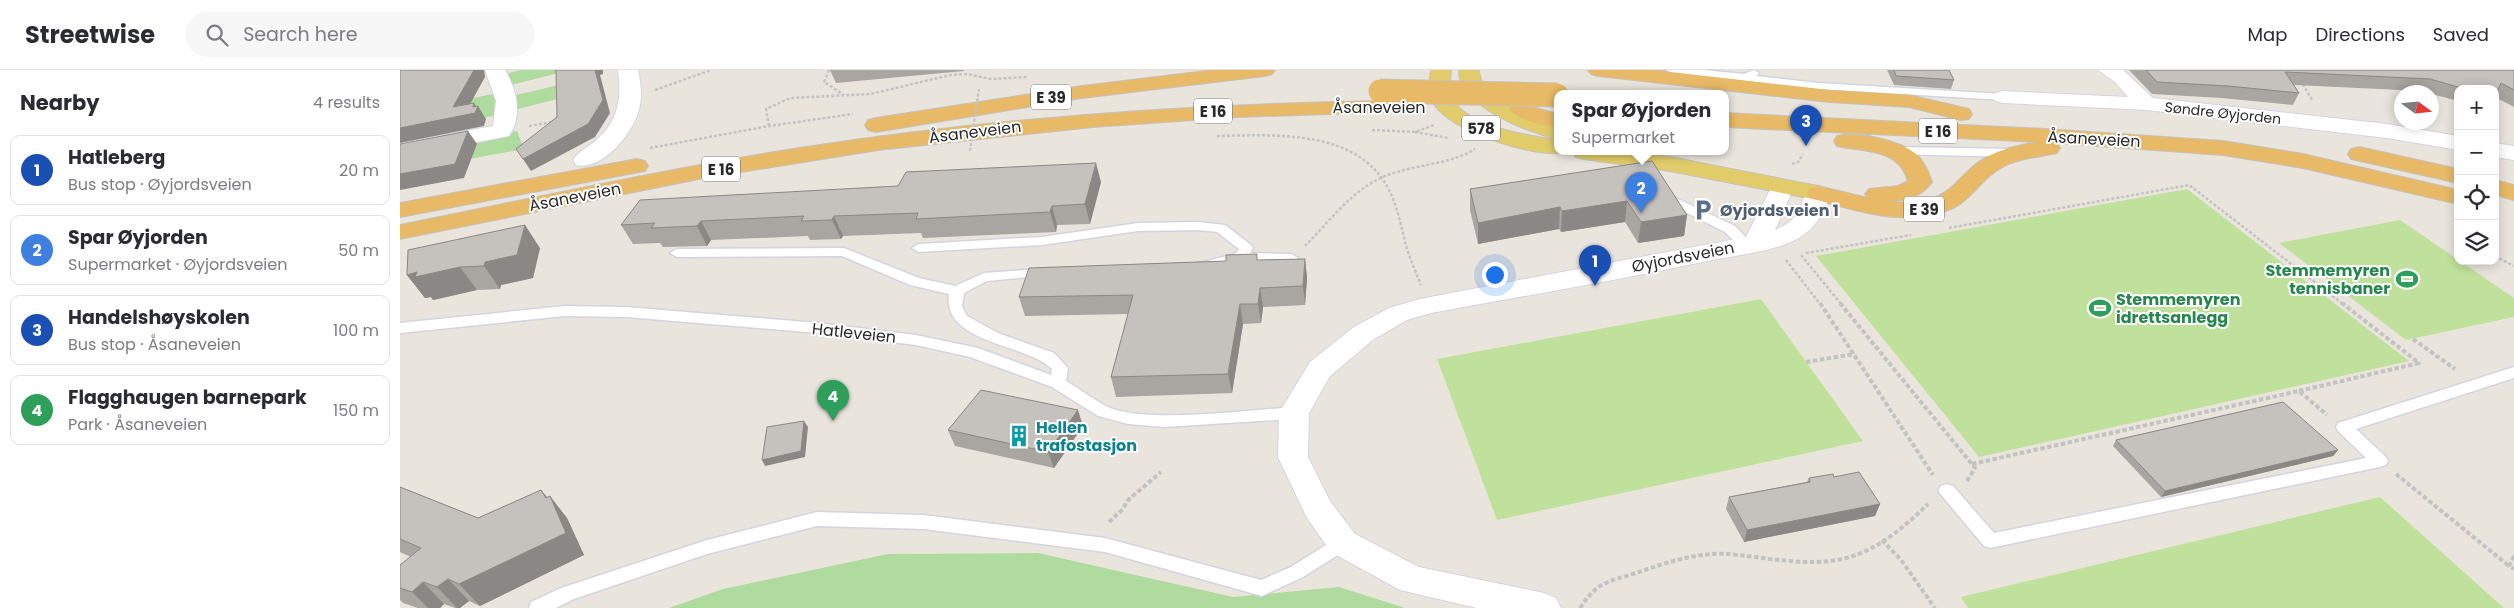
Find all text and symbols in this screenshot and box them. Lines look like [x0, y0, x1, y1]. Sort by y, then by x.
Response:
search box [185, 12, 535, 57]
text: Streetwise [25, 18, 155, 51]
icon: search [203, 21, 231, 49]
text: Search here [243, 21, 358, 48]
text: Map [2248, 22, 2287, 47]
text: Directions [2315, 22, 2405, 47]
text: Saved [2433, 22, 2489, 47]
road number: E 39 [1031, 85, 1071, 110]
north arrow [2394, 85, 2439, 130]
map controls [2454, 85, 2499, 265]
button: + [2454, 85, 2499, 130]
text: Nearby [20, 88, 100, 117]
popup [1554, 90, 1729, 155]
text: 4 results [313, 91, 380, 114]
street label: Åsaneveien [1332, 96, 1426, 119]
text: Spar Øyjorden [1572, 97, 1711, 124]
street label: Søndre Øyjorden [2164, 97, 2282, 129]
road number: E 16 [1194, 98, 1232, 124]
pin: 3 [1790, 105, 1822, 146]
street label: Åsaneveien [927, 115, 1023, 149]
road number: 578 [1462, 116, 1500, 140]
road number: E 16 [1919, 118, 1957, 144]
street label: Åsaneveien [2047, 125, 2141, 153]
text: Supermarket [1572, 126, 1675, 149]
button: − [2454, 130, 2499, 175]
text: Hatleberg [68, 144, 165, 171]
road number: E 16 [702, 156, 740, 182]
text: 1 [34, 159, 40, 182]
text: 20 m [339, 159, 379, 182]
pin: 2 [1625, 172, 1657, 213]
text: Bus stop · Øyjordsveien [68, 173, 252, 196]
button: locate [2454, 175, 2499, 220]
street label: Åsaneveien [527, 177, 623, 217]
road number: E 39 [1904, 196, 1944, 222]
parking icon: Øyjordsveien 1 [1690, 197, 1716, 223]
place label: Øyjordsveien 1 [1720, 199, 1839, 222]
button: layers [2454, 220, 2499, 265]
text: Spar Øyjorden [68, 224, 208, 251]
street label: Øyjordsveien [1630, 236, 1736, 278]
text: 2 [32, 239, 42, 262]
text: 50 m [338, 239, 379, 262]
pin: 1 [1579, 245, 1611, 286]
text: Supermarket · Øyjordsveien [68, 253, 287, 276]
place label: Stemmemyren tennisbaner [2266, 259, 2390, 300]
your location [1482, 262, 1508, 288]
sports icon: Stemmemyren tennisbaner [2394, 266, 2420, 292]
place label: Stemmemyren idrettsanlegg [2116, 288, 2240, 329]
sports icon: Stemmemyren idrettsanlegg [2087, 295, 2113, 321]
text: Handelshøyskolen [68, 304, 250, 331]
street label: Hatleveien [811, 317, 897, 349]
text: 3 [32, 319, 42, 342]
text: 100 m [333, 319, 379, 342]
text: Bus stop · Åsaneveien [68, 333, 241, 356]
pin: 4 [817, 380, 849, 421]
text: Flagghaugen barnepark [68, 384, 307, 411]
text: 4 [32, 399, 42, 422]
text: 150 m [333, 399, 379, 422]
text: Park · Åsaneveien [68, 413, 207, 436]
place label: Hellen trafostasjon [1036, 416, 1137, 457]
building icon: Hellen trafostasjon [1006, 423, 1032, 449]

